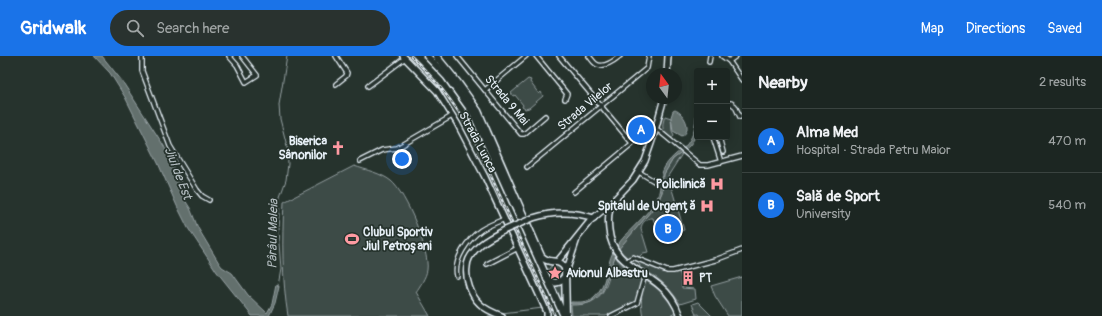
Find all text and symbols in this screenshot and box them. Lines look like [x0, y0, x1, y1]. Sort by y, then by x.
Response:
search box [110, 10, 390, 46]
text: Gridwalk [20, 16, 86, 40]
icon: search [124, 17, 146, 39]
text: Search here [156, 19, 229, 38]
text: Map [921, 20, 944, 37]
text: Directions [966, 20, 1025, 37]
text: Saved [1047, 20, 1082, 37]
north arrow [646, 68, 682, 104]
map controls [694, 68, 730, 140]
button: + [694, 68, 730, 104]
street label: Strada 9 Mai [481, 72, 532, 128]
text: Nearby [758, 72, 807, 93]
text: 2 results [1039, 74, 1086, 90]
street label: Strada Vilelor [555, 79, 617, 134]
button: − [694, 104, 730, 140]
street label: Strada Lunca [455, 109, 500, 176]
pin: A [628, 115, 654, 145]
text: Alma Med [796, 123, 858, 142]
text: A [767, 133, 775, 149]
text: 470 m [1048, 133, 1086, 149]
place label: Biserica Sânonilor [279, 134, 328, 163]
church icon: Biserica Sânonilor [330, 140, 346, 156]
text: Hospital · Strada Petru Maior [796, 142, 951, 158]
water label: Jiul de Est [161, 145, 196, 203]
your location [392, 149, 412, 169]
hospital icon: Policlinică [709, 176, 725, 192]
place label: Policlinică [656, 177, 706, 192]
text: Sală de Sport [796, 187, 880, 206]
text: B [767, 197, 775, 213]
text: 540 m [1048, 197, 1086, 213]
water label: Pârâul Maleia [264, 198, 282, 269]
hospital icon: Spitalul de Urgență [699, 198, 715, 214]
place label: Spitalul de Urgență [598, 199, 696, 214]
text: University [796, 206, 850, 222]
pin: B [655, 214, 681, 244]
place label: Clubul Sportiv Jiul Petroșani [363, 225, 433, 254]
sports icon: Clubul Sportiv Jiul Petroșani [344, 231, 360, 247]
place icon: Avionul Albastru [547, 265, 563, 281]
place label: Avionul Albastru [566, 266, 648, 281]
building icon: PT [680, 270, 696, 286]
place label: PT [699, 271, 713, 286]

